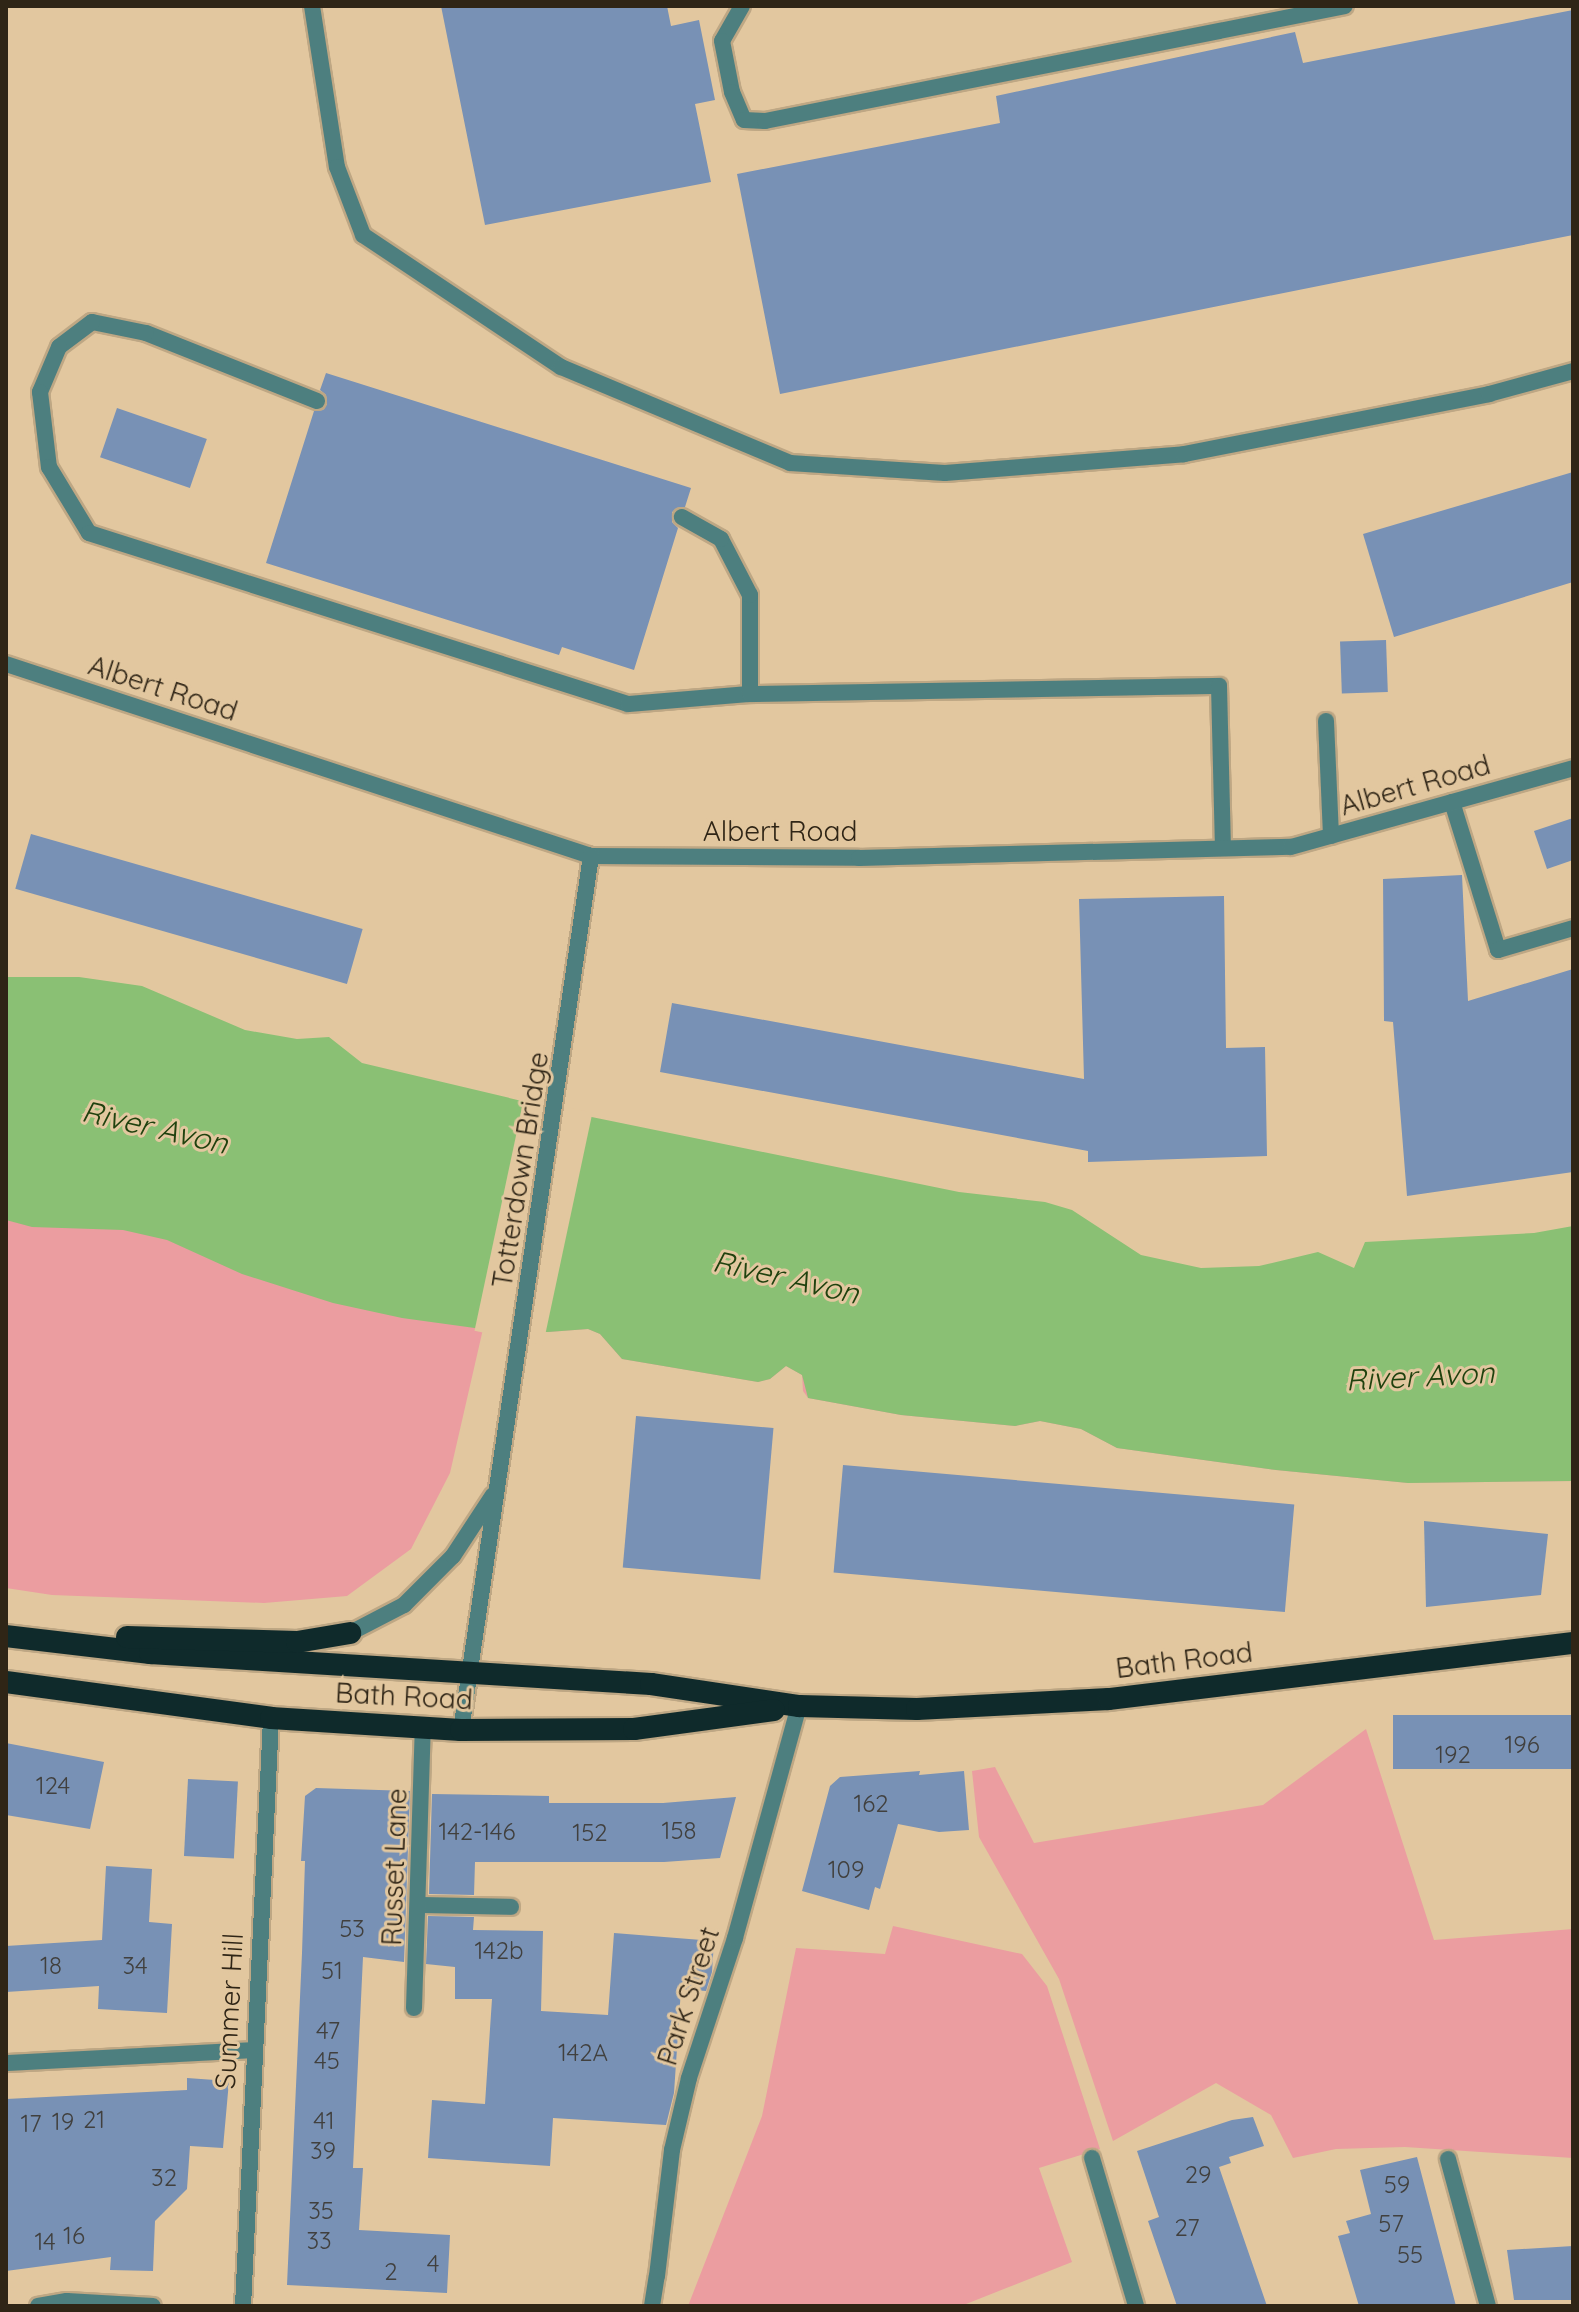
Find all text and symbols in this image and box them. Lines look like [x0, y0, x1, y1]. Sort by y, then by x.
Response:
street label: Albert Road [84, 648, 242, 728]
street label: Albert Road [1336, 748, 1494, 822]
street label: Albert Road [703, 814, 857, 848]
street label: Totterdown Bridge [485, 1049, 555, 1291]
water label: River Avon [79, 1093, 231, 1161]
water label: River Avon [710, 1243, 862, 1311]
water label: River Avon [1345, 1354, 1495, 1398]
street label: Bath Road [1114, 1635, 1254, 1685]
street label: Bath Road [334, 1676, 474, 1716]
house number: 196 [1504, 1731, 1540, 1759]
house number: 192 [1435, 1741, 1471, 1769]
house number: 124 [36, 1772, 70, 1800]
street label: Russet Lane [374, 1788, 414, 1946]
house number: 162 [853, 1790, 889, 1818]
house number: 158 [662, 1817, 696, 1845]
house number: 142-146 [439, 1818, 515, 1846]
house number: 152 [572, 1819, 608, 1847]
house number: 109 [828, 1856, 864, 1884]
house number: 53 [339, 1915, 365, 1943]
street label: Park Street [650, 1923, 726, 2069]
street label: Summer Hill [208, 1932, 250, 2090]
house number: 142b [474, 1937, 524, 1965]
house number: 18 [40, 1952, 62, 1980]
house number: 34 [122, 1952, 148, 1980]
house number: 51 [321, 1957, 343, 1985]
house number: 47 [316, 2017, 340, 2045]
house number: 142A [558, 2039, 608, 2067]
house number: 45 [314, 2047, 340, 2075]
house number: 21 [83, 2106, 105, 2134]
house number: 41 [313, 2107, 335, 2135]
house number: 19 [52, 2108, 74, 2136]
house number: 17 [20, 2110, 42, 2138]
house number: 39 [310, 2137, 336, 2165]
house number: 29 [1185, 2161, 1211, 2189]
house number: 32 [151, 2164, 177, 2192]
house number: 59 [1384, 2171, 1410, 2199]
house number: 35 [308, 2197, 334, 2225]
house number: 57 [1378, 2210, 1404, 2238]
house number: 27 [1174, 2214, 1200, 2242]
house number: 16 [63, 2222, 85, 2250]
house number: 33 [306, 2227, 332, 2255]
house number: 14 [34, 2228, 56, 2256]
house number: 55 [1397, 2241, 1423, 2269]
house number: 4 [427, 2250, 439, 2278]
house number: 2 [384, 2258, 398, 2286]

